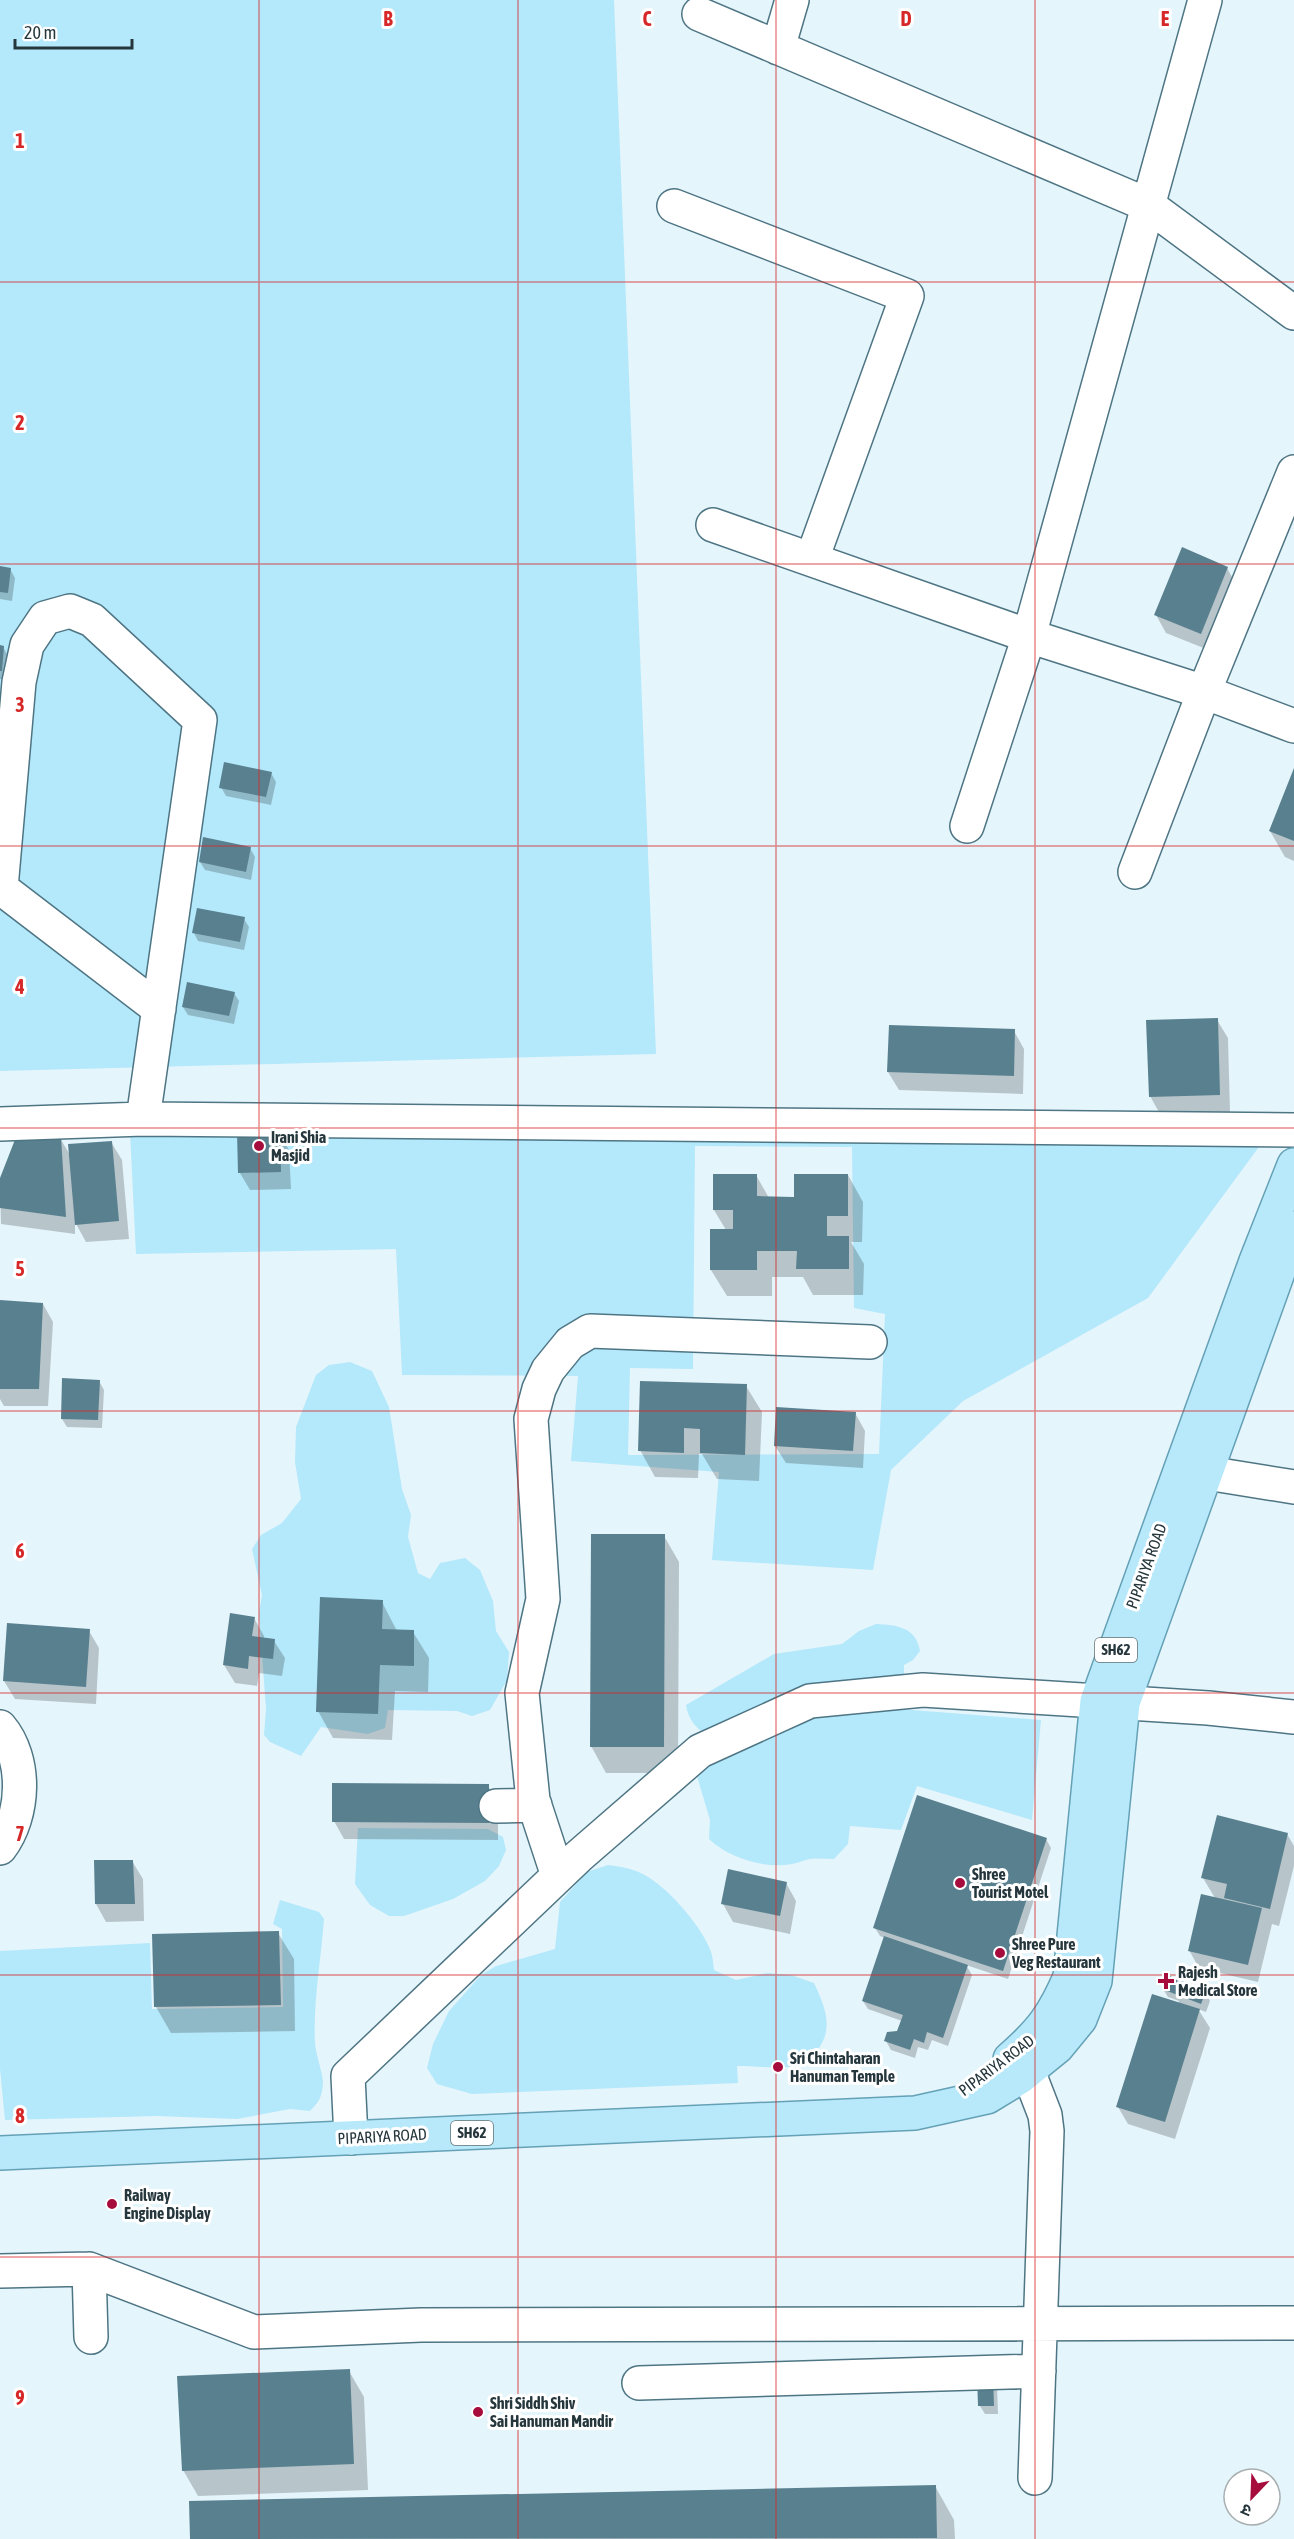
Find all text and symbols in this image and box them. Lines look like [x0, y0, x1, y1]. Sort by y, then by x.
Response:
text: B [383, 7, 393, 30]
text: C [643, 7, 652, 30]
text: D [900, 7, 912, 30]
text: E [1161, 7, 1170, 30]
scale bar [15, 12, 132, 50]
text: 20 m [24, 22, 56, 43]
text: 1 [15, 129, 25, 152]
text: 2 [15, 411, 25, 434]
text: 3 [15, 693, 25, 716]
text: 4 [14, 975, 25, 998]
place label: Irani Shia Masjid [271, 1128, 326, 1164]
marker: Irani Shia Masjid [252, 1139, 266, 1153]
text: 5 [15, 1257, 25, 1280]
street label: PIPARIYA ROAD [1122, 1521, 1170, 1611]
text: 6 [15, 1539, 25, 1562]
road number: SH62 [1095, 1638, 1137, 1662]
text: 7 [15, 1822, 25, 1845]
place label: Shree Tourist Motel [972, 1865, 1049, 1901]
marker: Shree Tourist Motel [953, 1876, 967, 1890]
place label: Shree Pure Veg Restaurant [1011, 1935, 1101, 1971]
marker: Shree Pure Veg Restaurant [993, 1946, 1007, 1960]
place label: Rajesh Medical Store [1178, 1963, 1258, 1999]
marker: Rajesh Medical Store [1159, 1974, 1173, 1988]
street label: PIPARIYA ROAD [955, 2031, 1037, 2099]
place label: Sri Chintaharan Hanuman Temple [790, 2049, 895, 2085]
marker: Sri Chintaharan Hanuman Temple [771, 2060, 785, 2074]
text: 8 [15, 2104, 25, 2127]
road number: SH62 [451, 2121, 493, 2145]
street label: PIPARIYA ROAD [337, 2125, 427, 2147]
place label: Railway Engine Display [124, 2186, 211, 2222]
marker: Railway Engine Display [105, 2197, 119, 2211]
text: 9 [15, 2386, 25, 2409]
place label: Shri Siddh Shiv Sai Hanuman Mandir [490, 2394, 613, 2430]
marker: Shri Siddh Shiv Sai Hanuman Mandir [471, 2405, 485, 2419]
north arrow [1222, 2467, 1282, 2527]
text: उ [1238, 2500, 1254, 2521]

